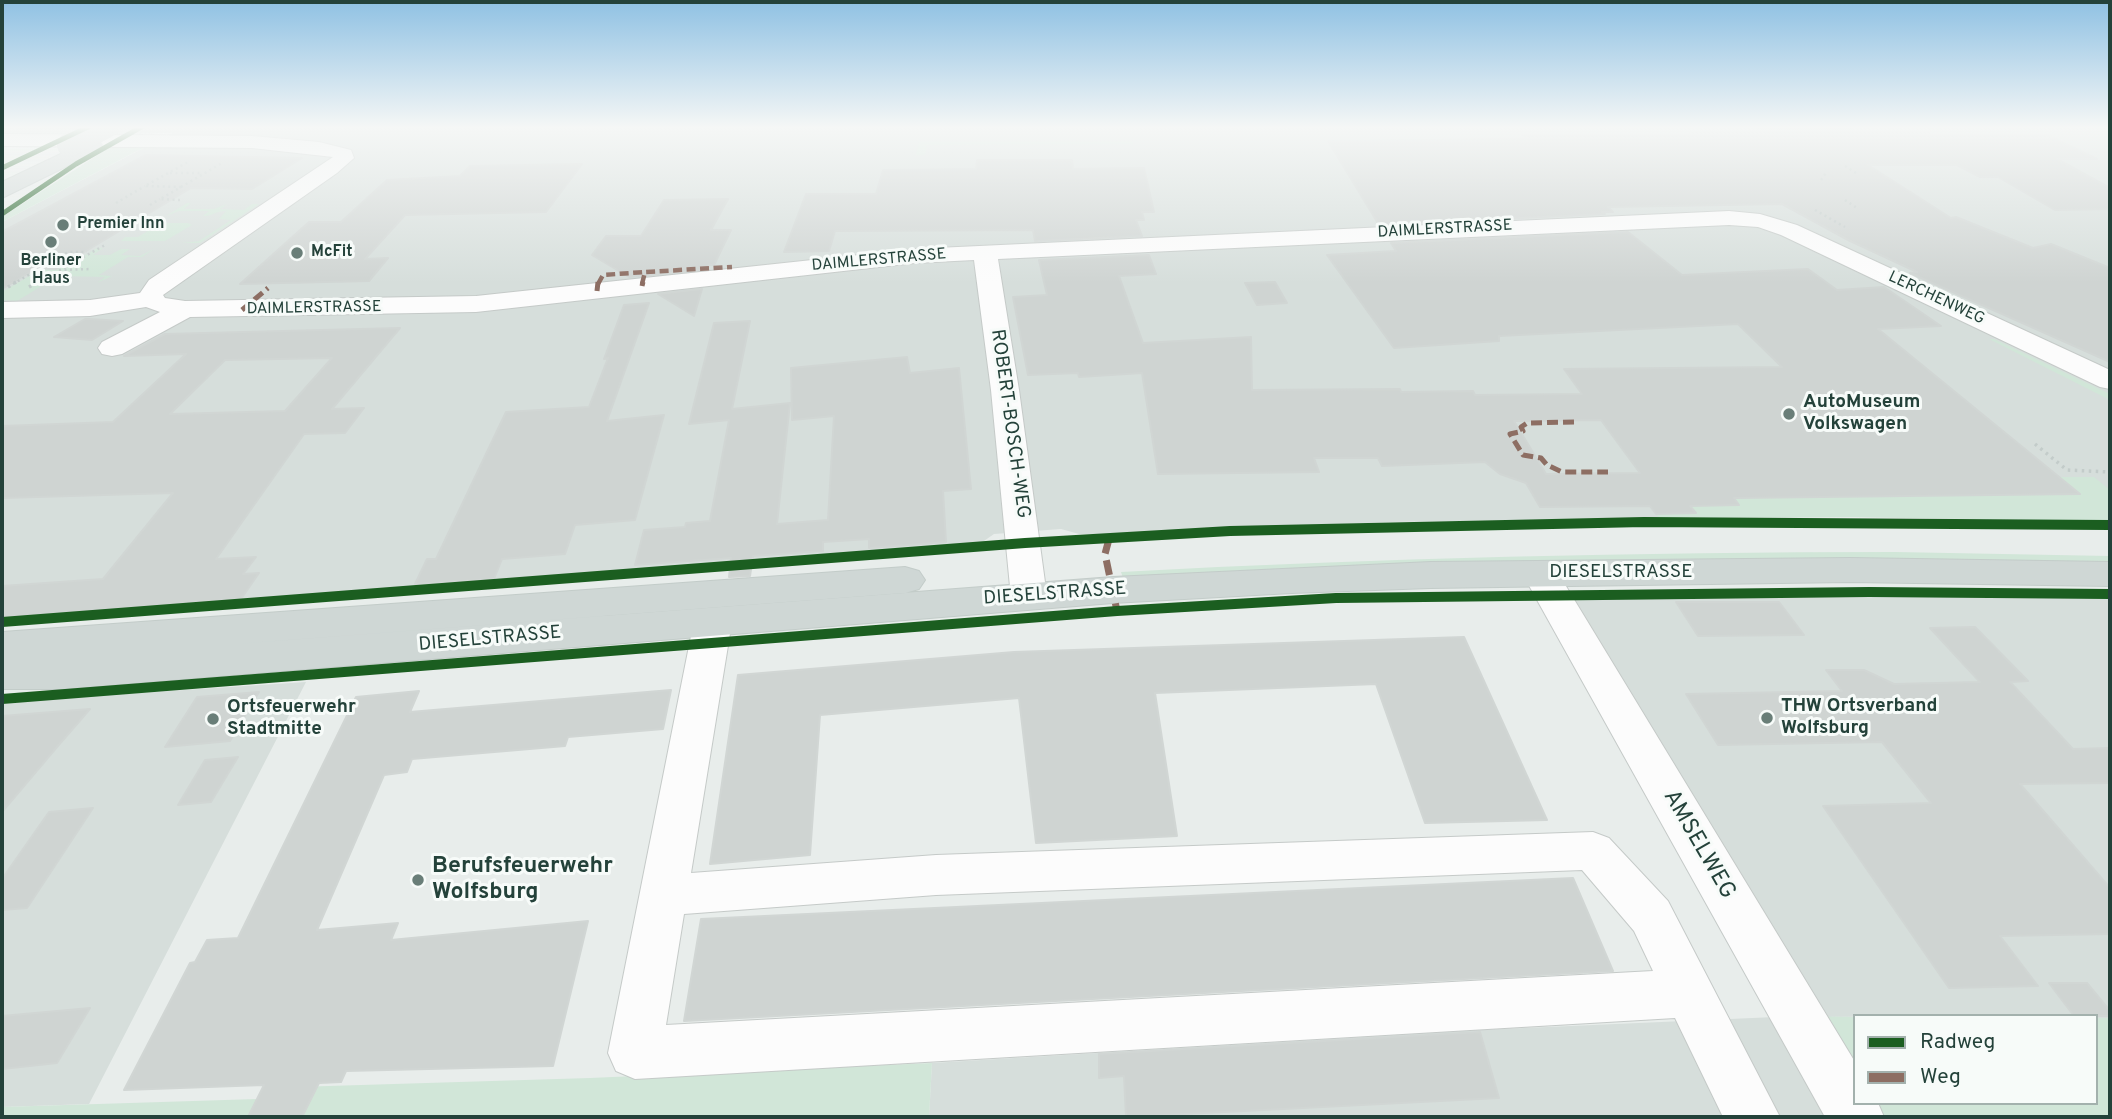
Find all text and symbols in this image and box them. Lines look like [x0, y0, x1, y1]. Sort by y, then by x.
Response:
place label: Premier Inn [77, 215, 164, 235]
marker: Premier Inn [55, 217, 71, 233]
street label: DAIMLERSTRASSE [1377, 217, 1513, 243]
marker: Berliner Haus [43, 234, 59, 250]
place label: McFit [311, 243, 353, 263]
marker: McFit [289, 245, 305, 261]
street label: DAIMLERSTRASSE [811, 246, 947, 276]
place label: Berliner Haus [20, 252, 82, 290]
street label: LERCHENWEG [1885, 268, 1987, 330]
street label: DAIMLERSTRASSE [246, 298, 382, 320]
street label: ROBERT-BOSCH-WEG [984, 328, 1034, 520]
place label: AutoMuseum Volkswagen [1803, 392, 1920, 436]
marker: AutoMuseum Volkswagen [1781, 406, 1797, 422]
street label: DIESELSTRASSE [1549, 562, 1693, 584]
street label: DIESELSTRASSE [983, 579, 1127, 611]
street label: DIESELSTRASSE [418, 622, 562, 658]
place label: THW Ortsverband Wolfsburg [1781, 696, 1937, 740]
place label: Ortsfeuerwehr Stadtmitte [227, 697, 356, 741]
marker: THW Ortsverband Wolfsburg [1759, 710, 1775, 726]
marker: Ortsfeuerwehr Stadtmitte [205, 711, 221, 727]
street label: AMSELWEG [1656, 786, 1740, 904]
place label: Berufsfeuerwehr Wolfsburg [432, 853, 613, 907]
marker: Berufsfeuerwehr Wolfsburg [410, 872, 426, 888]
legend [1853, 1014, 2098, 1105]
text: Radweg [1920, 1029, 1995, 1056]
text: Weg [1920, 1064, 1961, 1091]

